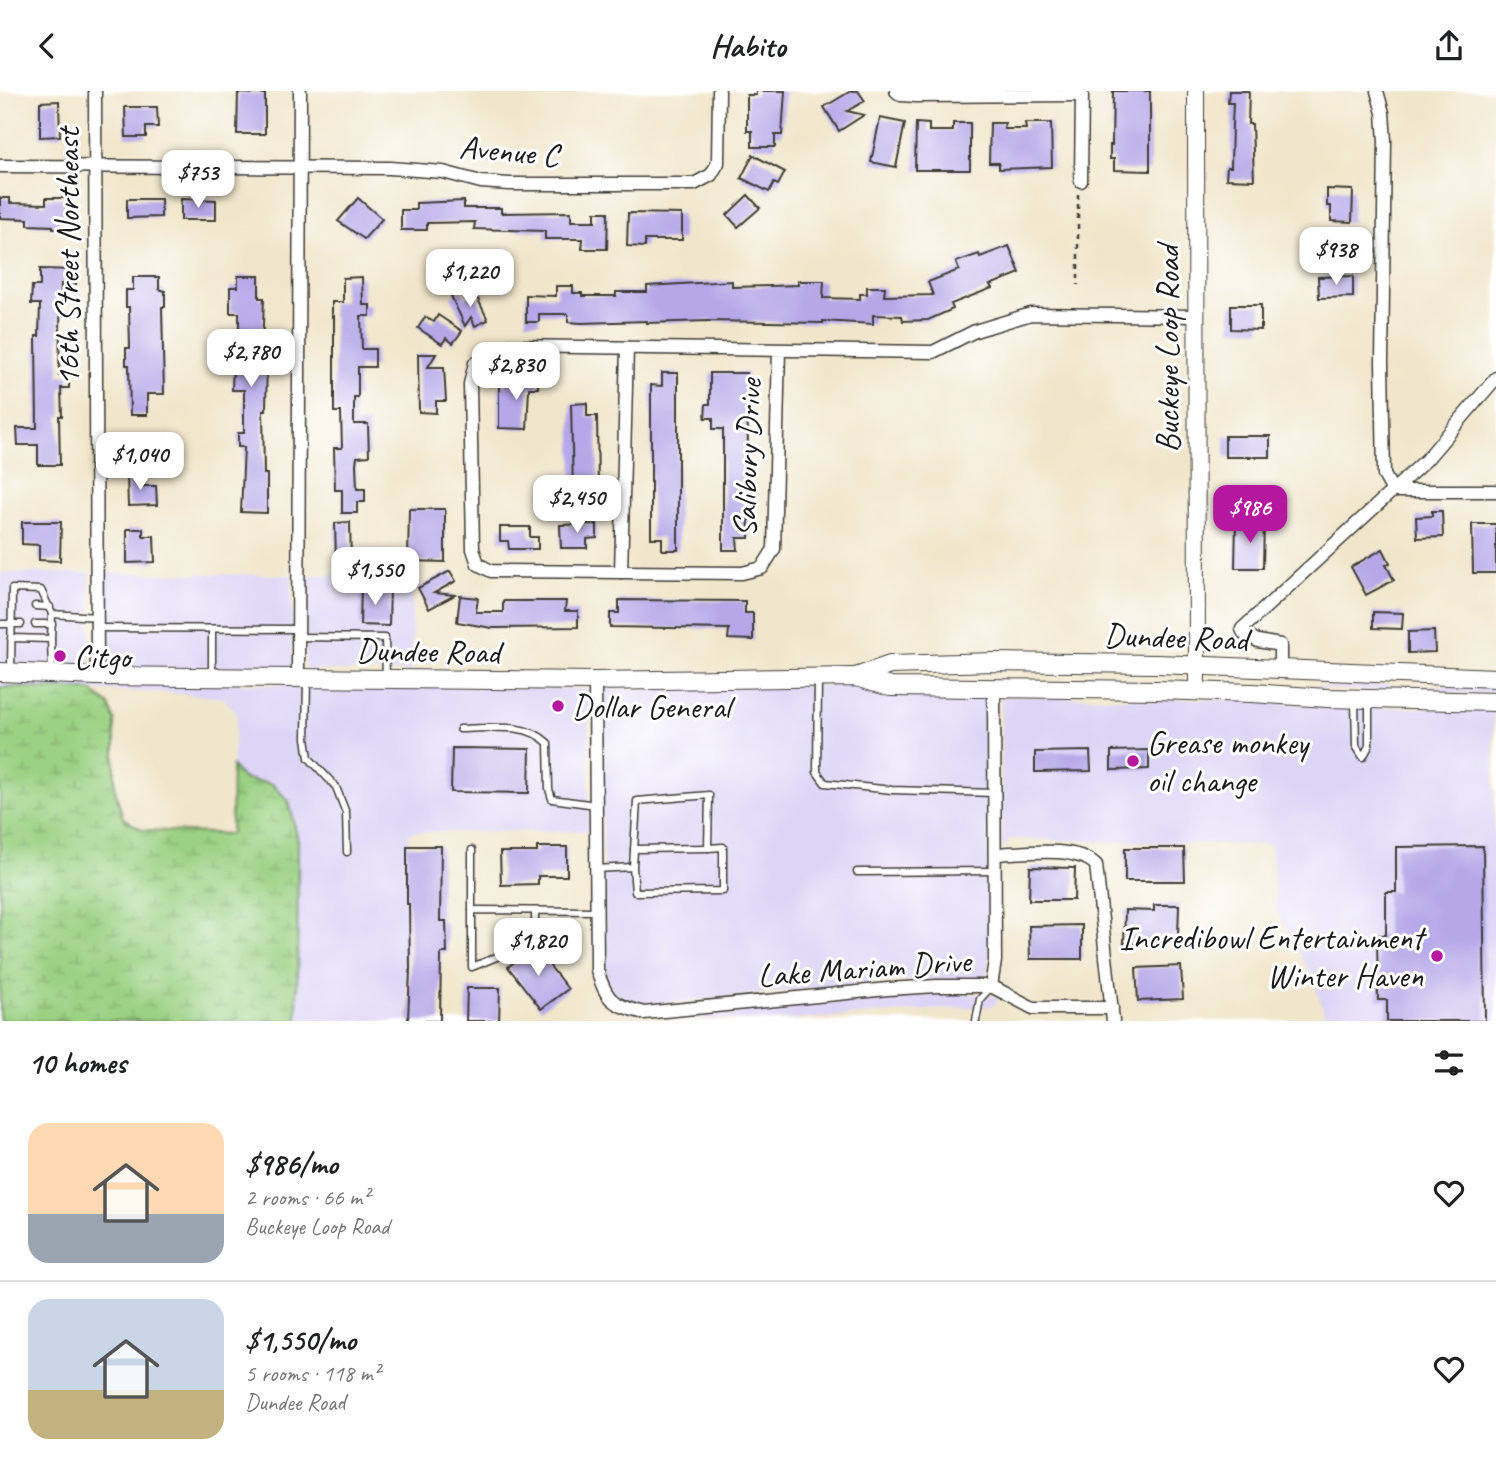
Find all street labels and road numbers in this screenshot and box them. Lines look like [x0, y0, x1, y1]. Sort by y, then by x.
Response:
street label: 16th Street Northeast [47, 125, 89, 386]
street label: Avenue C [458, 126, 564, 177]
street label: Buckeye Loop Road [1147, 240, 1189, 453]
street label: Salibury Drive [723, 376, 771, 538]
street label: Dundee Road [1103, 614, 1254, 661]
street label: Dundee Road [356, 629, 505, 673]
street label: Lake Mariam Drive [756, 939, 974, 996]

